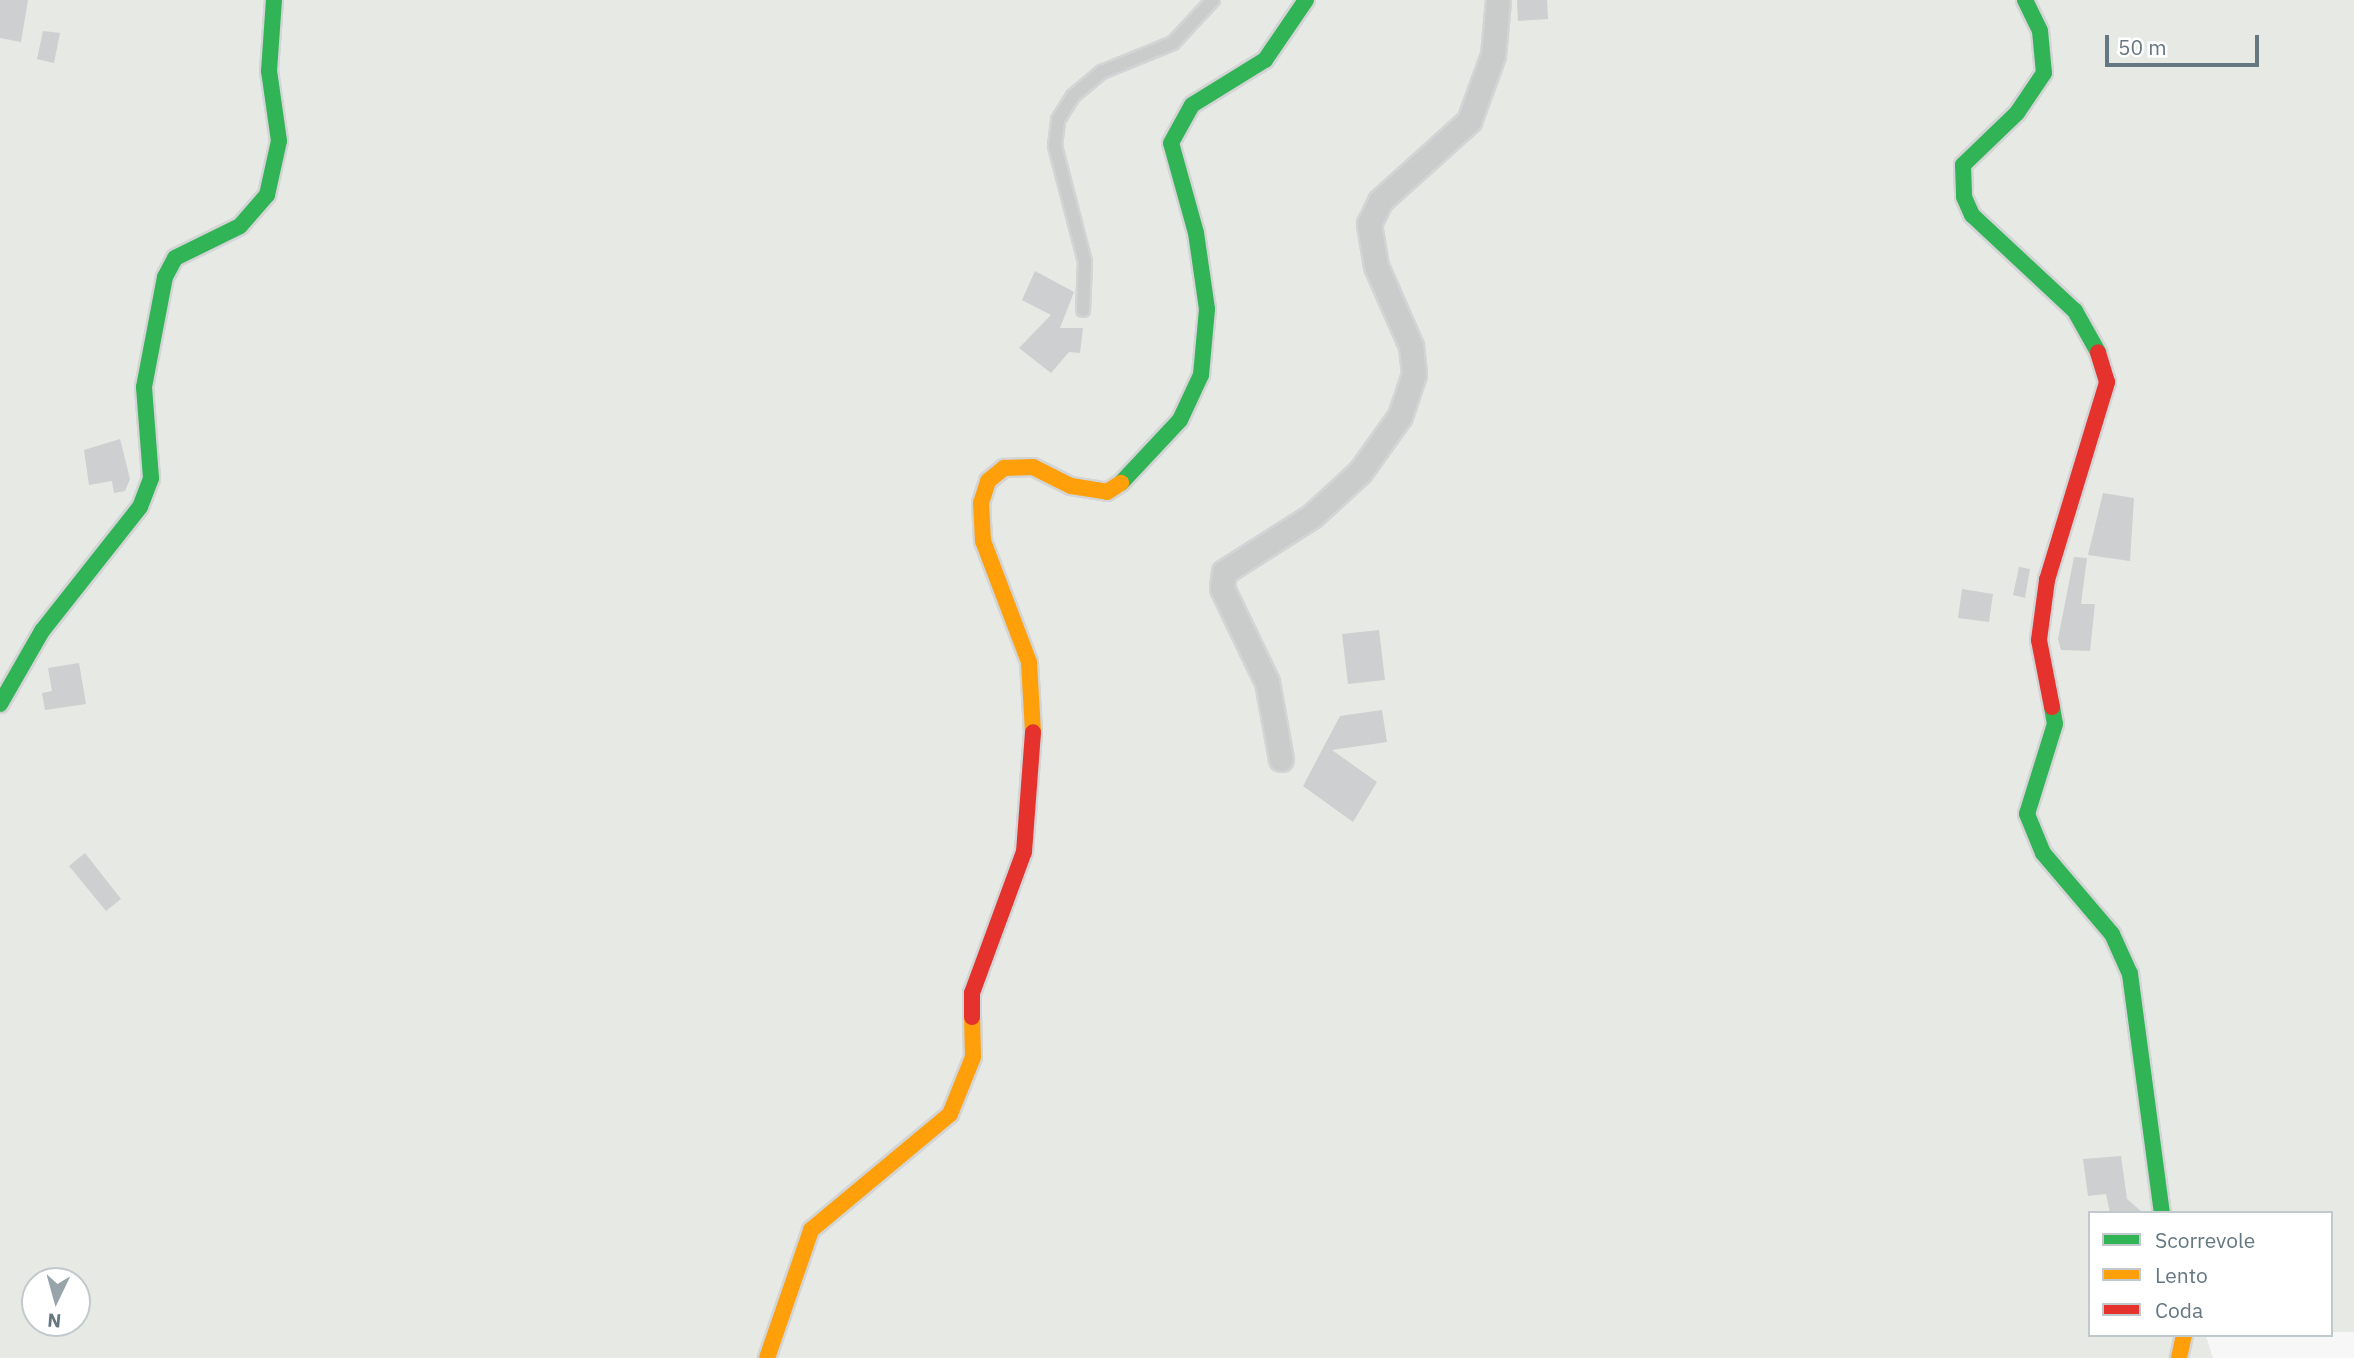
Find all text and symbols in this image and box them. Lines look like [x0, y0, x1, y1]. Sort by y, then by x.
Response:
scale bar [2109, 21, 2263, 65]
text: 50 m [2118, 33, 2167, 61]
legend [2088, 1211, 2333, 1337]
text: Scorrevole [2155, 1226, 2255, 1254]
text: Lento [2155, 1261, 2208, 1289]
north arrow [21, 1267, 91, 1337]
text: Coda [2155, 1296, 2203, 1324]
text: N [46, 1308, 62, 1333]

